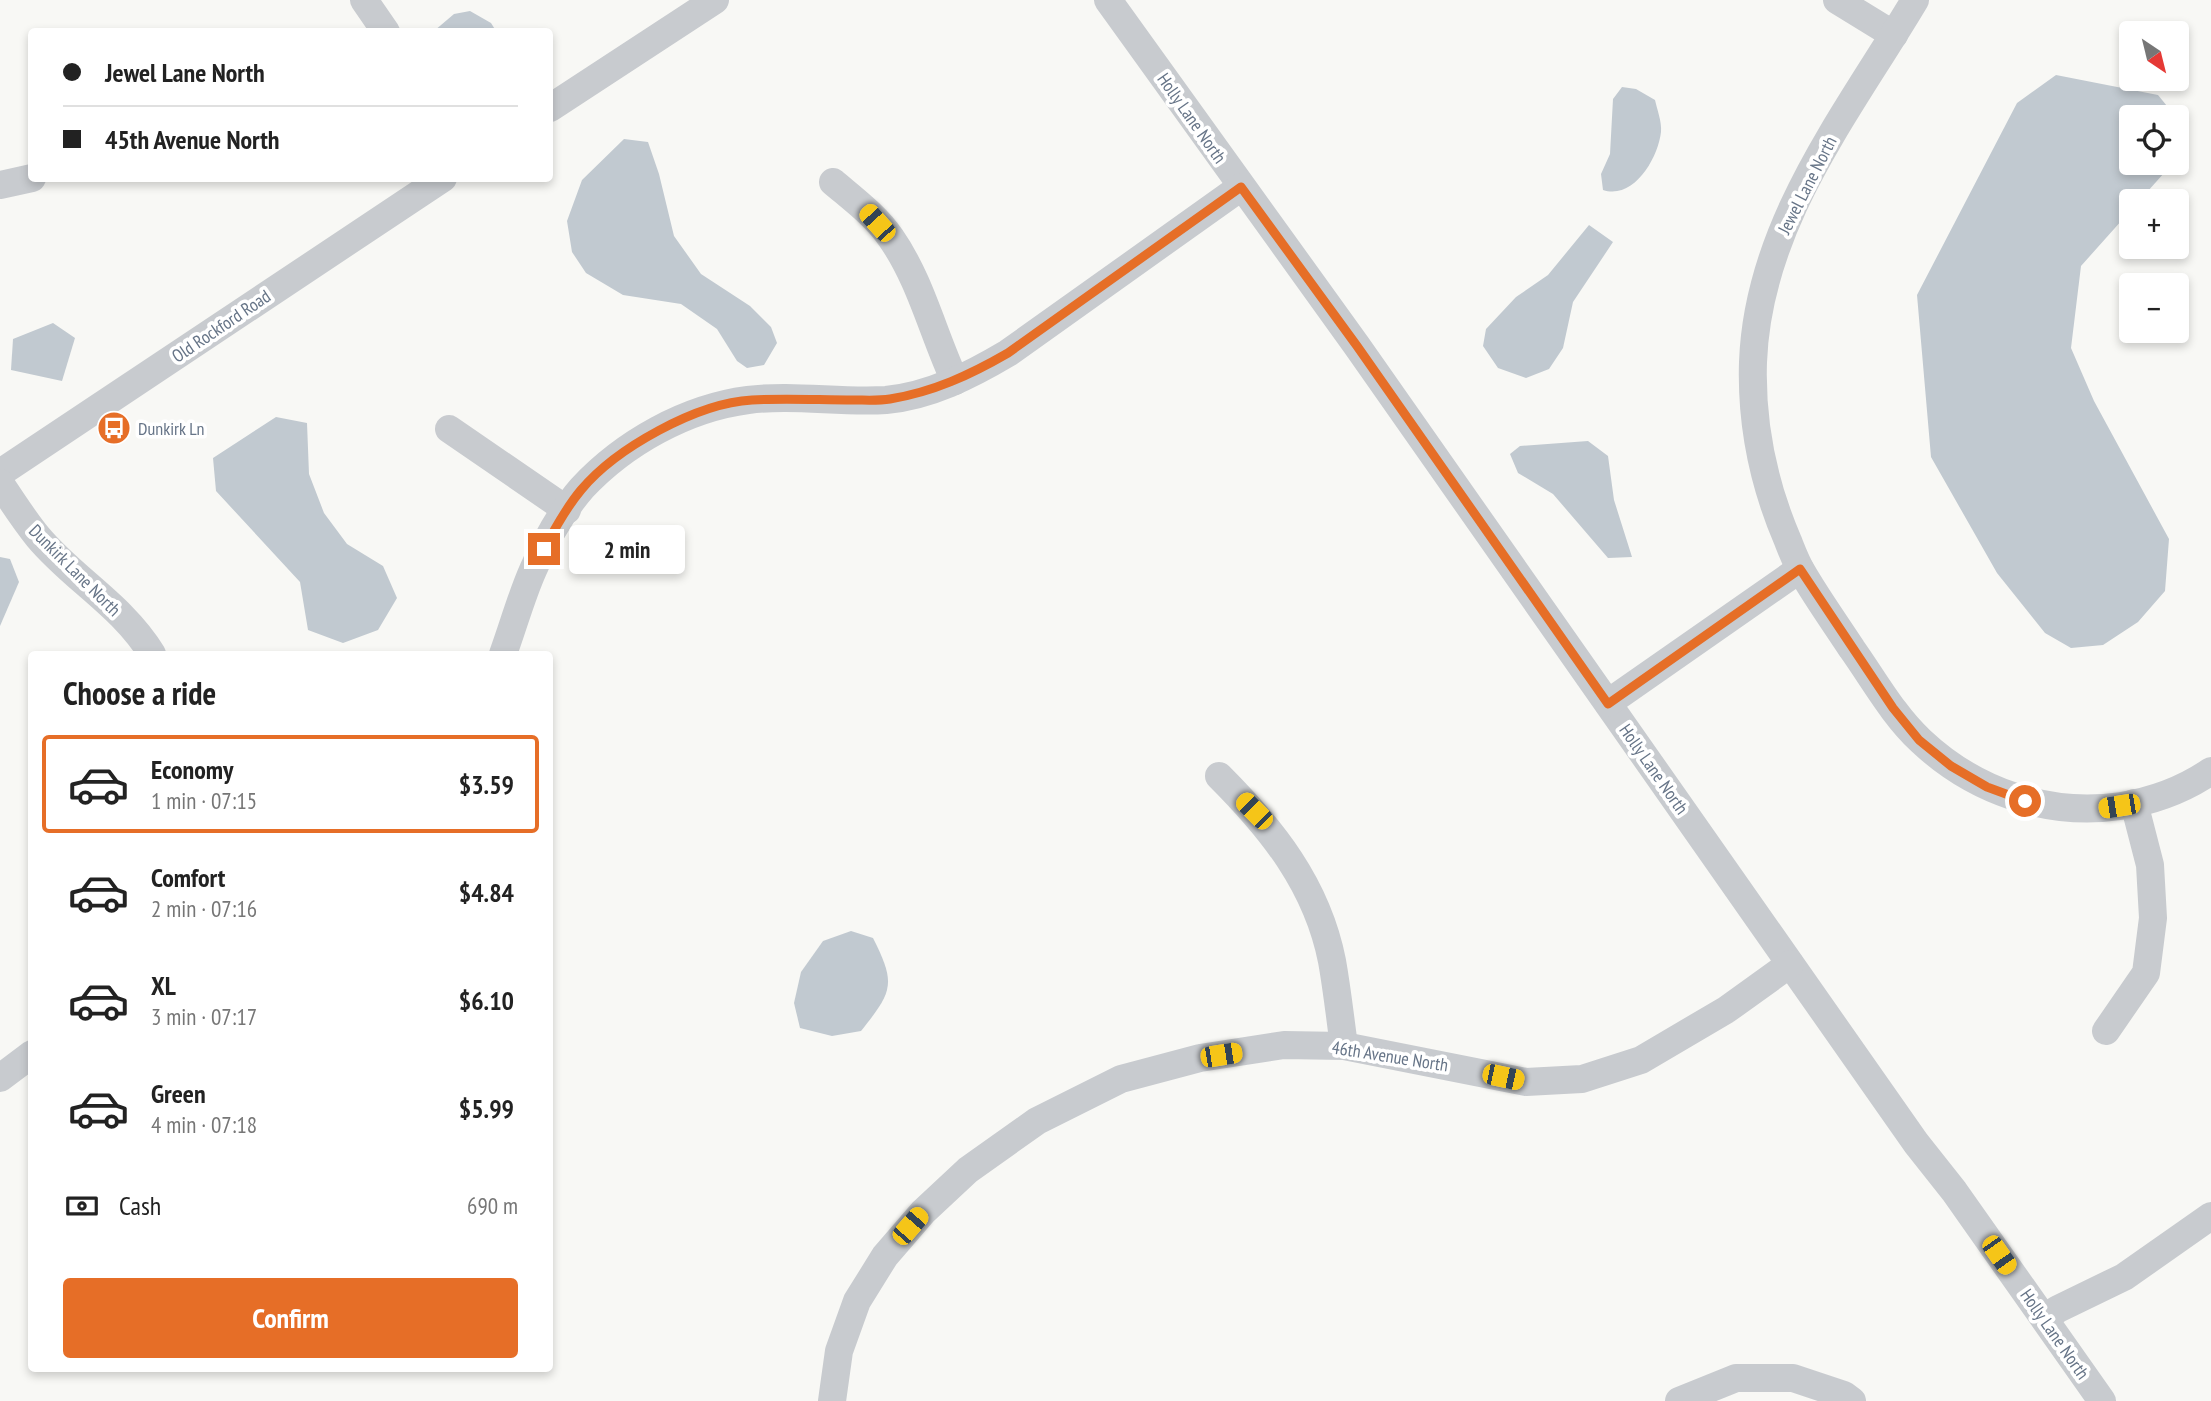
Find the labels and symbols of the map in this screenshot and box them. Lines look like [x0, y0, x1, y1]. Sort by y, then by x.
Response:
north arrow [2119, 21, 2189, 91]
street label: Holly Lane North [1152, 68, 1232, 168]
street label: Jewel Lane North [1772, 132, 1841, 239]
car [856, 200, 899, 246]
street label: Old Rockford Road [167, 285, 275, 367]
bus stop icon: Dunkirk Ln [95, 409, 133, 447]
place label: Dunkirk Ln [138, 417, 204, 440]
street label: Dunkirk Lane North [24, 519, 126, 621]
callout: 2 min [568, 524, 684, 574]
route end [528, 533, 560, 565]
street label: Holly Lane North [1614, 719, 1694, 819]
route start [2009, 785, 2041, 817]
car [1232, 789, 1277, 833]
car [2097, 792, 2142, 820]
street label: 46th Avenue North [1330, 1035, 1450, 1077]
car [1199, 1041, 1244, 1069]
car [1481, 1062, 1526, 1092]
car [889, 1203, 932, 1249]
car [1979, 1232, 2020, 1278]
street label: Holly Lane North [2015, 1284, 2095, 1384]

